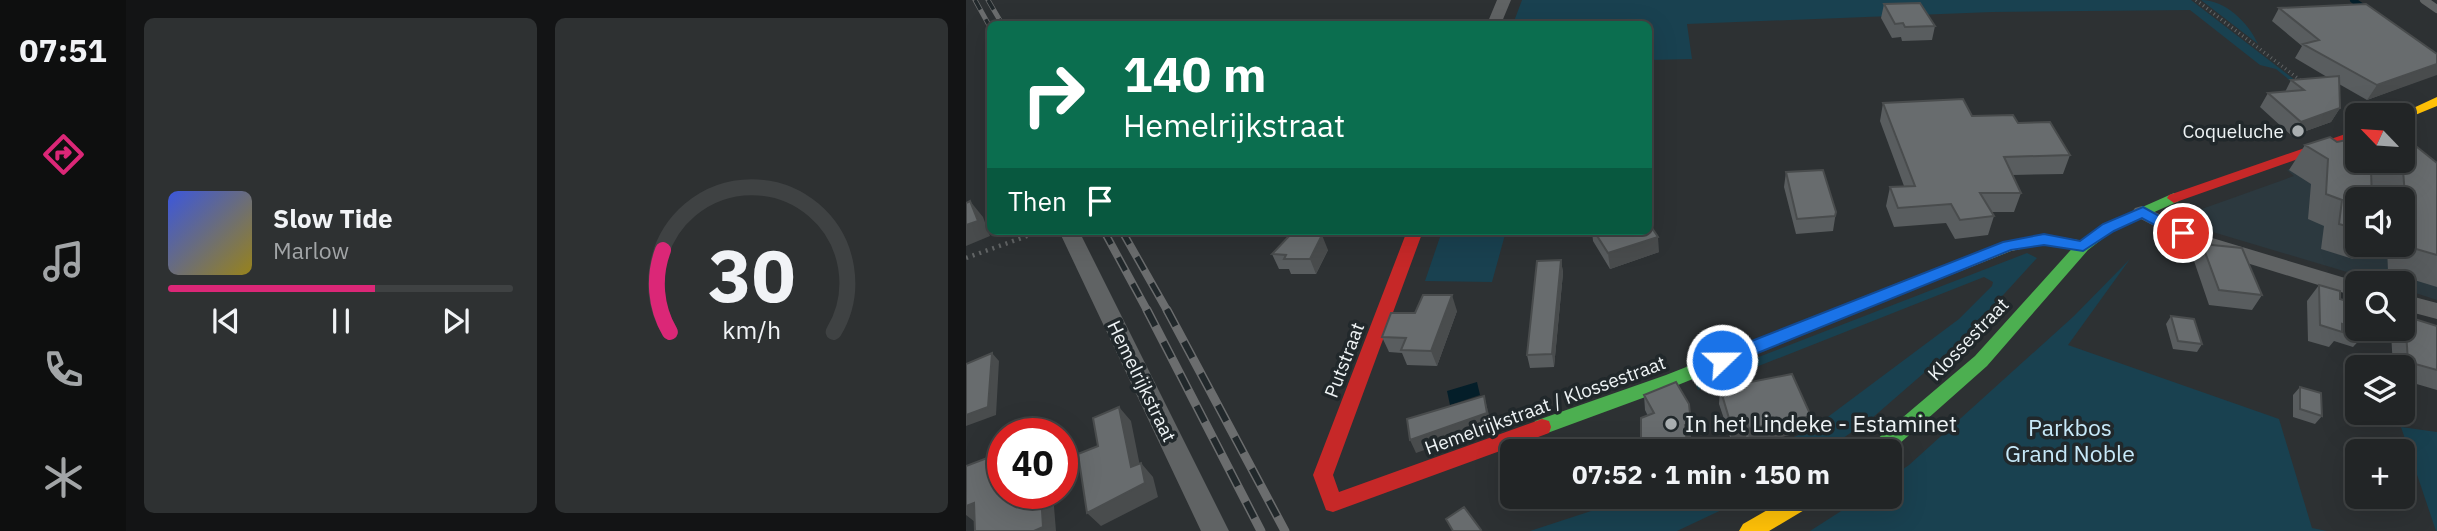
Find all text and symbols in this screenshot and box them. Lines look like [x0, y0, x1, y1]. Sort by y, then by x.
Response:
text: 07:51 [19, 29, 107, 71]
text: 140 m [1123, 42, 1267, 105]
icon: right [1008, 49, 1099, 140]
north arrow [2345, 103, 2415, 173]
map controls [2345, 103, 2415, 509]
text: Hemelrijkstraat [1123, 104, 1345, 146]
place label: Coqueluche [2183, 119, 2284, 143]
marker: Coqueluche [2290, 123, 2306, 139]
icon: directions [39, 130, 88, 179]
icon: arrive [1081, 182, 1119, 220]
text: Then [1008, 184, 1067, 218]
button: sound [2345, 187, 2415, 257]
text: Slow Tide [273, 201, 393, 235]
pin [2153, 203, 2213, 263]
icon: arrive [2164, 214, 2202, 252]
text: 30 [708, 227, 795, 322]
text: Marlow [273, 235, 349, 265]
icon: music [39, 237, 88, 286]
button: search [2345, 271, 2415, 341]
street label: Klossestraat [1922, 292, 2014, 386]
icon: previous [207, 302, 245, 340]
icon: pause [322, 302, 360, 340]
icon: next [437, 302, 475, 340]
text: km/h [722, 312, 781, 345]
street label: Hemelrijkstraat [1102, 316, 1182, 446]
street label: Putstraat [1319, 319, 1369, 401]
position arrow [1685, 323, 1759, 397]
icon: phone [39, 345, 88, 394]
street label: Hemelrijkstraat / Klossestraat [1421, 350, 1669, 460]
button: layers [2345, 355, 2415, 425]
place label: In het Lindeke - Estaminet [1685, 408, 1957, 438]
park label: Parkbos Grand Noble [2005, 412, 2135, 468]
marker: In het Lindeke - Estaminet [1663, 416, 1679, 432]
speed limit sign: 40 [987, 418, 1078, 509]
button: + [2345, 439, 2415, 509]
icon: climate [39, 453, 88, 502]
text: 07:52 · 1 min · 150 m [1572, 457, 1830, 491]

